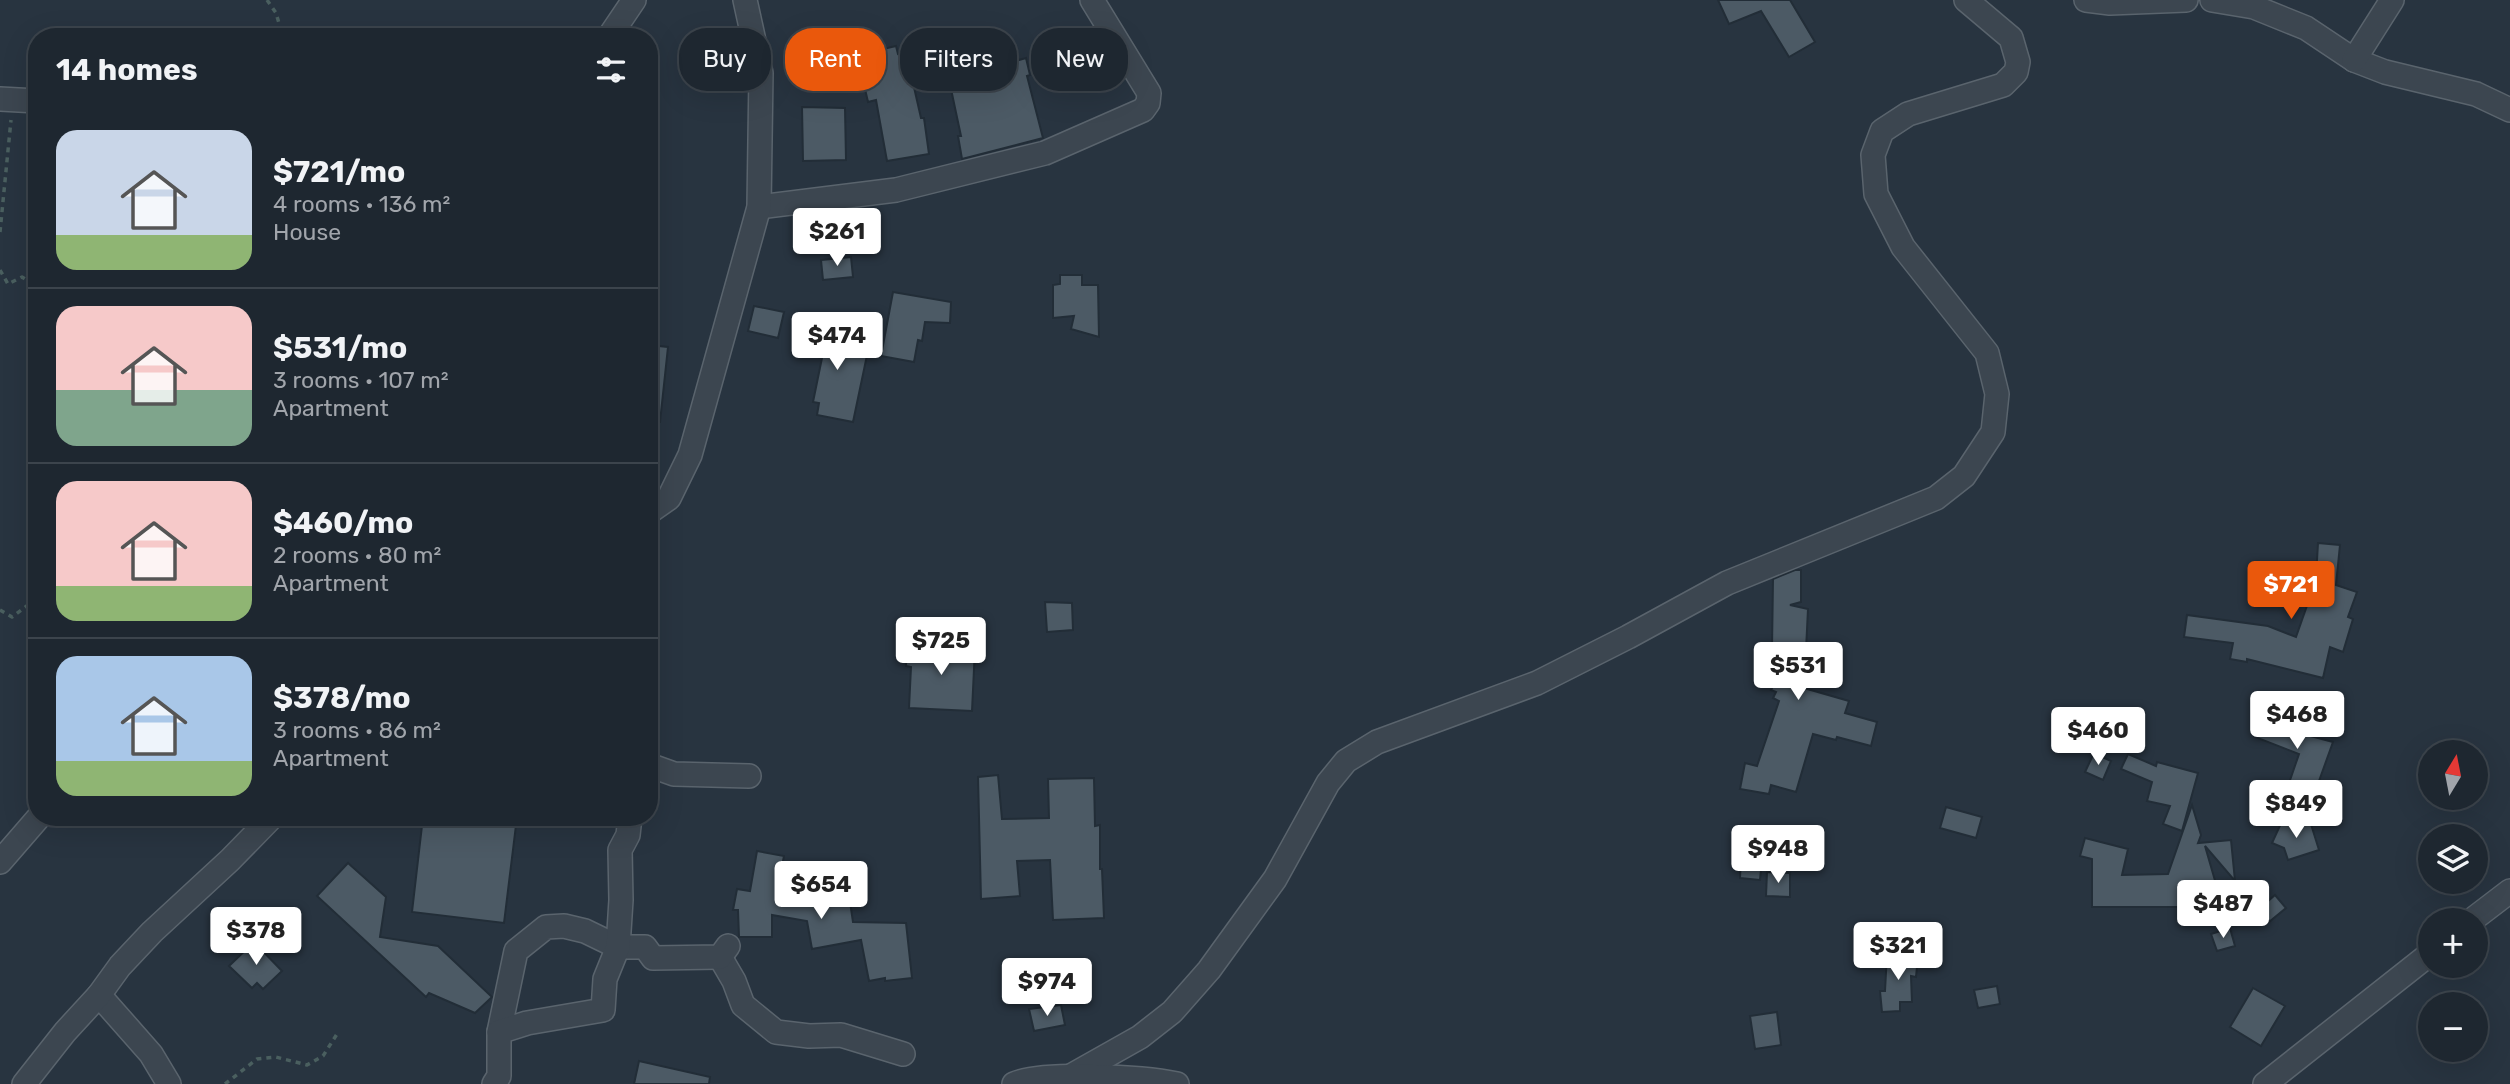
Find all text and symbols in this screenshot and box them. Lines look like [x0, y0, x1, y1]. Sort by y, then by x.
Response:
chip: Buy [679, 28, 771, 91]
chip: Rent [785, 28, 886, 91]
chip: Filters [900, 28, 1017, 91]
chip: New [1031, 28, 1128, 91]
icon: filters [592, 51, 630, 89]
text: 14 homes [56, 52, 198, 88]
text: $721/mo [273, 154, 405, 190]
icon: home [112, 158, 196, 242]
text: 4 rooms · 136 m² [273, 190, 450, 218]
pin: $261 [796, 208, 878, 268]
text: $261 [809, 217, 865, 245]
text: House [273, 218, 341, 246]
pin: $474 [796, 312, 878, 372]
text: $474 [808, 321, 866, 349]
text: $531/mo [273, 330, 407, 366]
icon: home [112, 334, 196, 418]
text: 3 rooms · 107 m² [273, 366, 449, 394]
text: Apartment [273, 394, 389, 422]
text: $460/mo [273, 505, 413, 541]
icon: home [112, 509, 196, 593]
text: 2 rooms · 80 m² [273, 541, 441, 569]
pin: $721 [2250, 562, 2332, 621]
text: Apartment [273, 569, 389, 597]
text: $721 [2264, 570, 2318, 598]
pin: $725 [900, 618, 982, 677]
text: $725 [912, 626, 970, 654]
pin: $531 [1757, 642, 1839, 702]
text: $531 [1770, 651, 1826, 679]
text: $378/mo [273, 680, 410, 716]
icon: home [112, 684, 196, 768]
pin: $468 [2256, 692, 2338, 751]
text: $468 [2266, 700, 2328, 728]
pin: $460 [2057, 708, 2139, 767]
text: 3 rooms · 86 m² [273, 716, 441, 744]
text: $460 [2067, 716, 2129, 744]
north arrow [2418, 740, 2488, 810]
map controls [2418, 740, 2488, 1062]
text: Apartment [273, 744, 389, 772]
pin: $849 [2255, 780, 2337, 840]
text: $849 [2265, 789, 2327, 817]
button: layers [2418, 824, 2488, 894]
pin: $948 [1737, 826, 1819, 885]
text: $948 [1747, 834, 1809, 862]
pin: $654 [780, 862, 862, 921]
text: $654 [791, 870, 851, 898]
pin: $487 [2182, 880, 2264, 940]
text: $487 [2193, 889, 2253, 917]
pin: $378 [215, 908, 297, 967]
button: + [2418, 908, 2488, 978]
text: $378 [226, 916, 286, 944]
pin: $321 [1857, 922, 1939, 982]
text: $321 [1870, 931, 1926, 959]
pin: $974 [1006, 958, 1088, 1018]
text: $974 [1018, 967, 1076, 995]
button: − [2418, 992, 2488, 1062]

